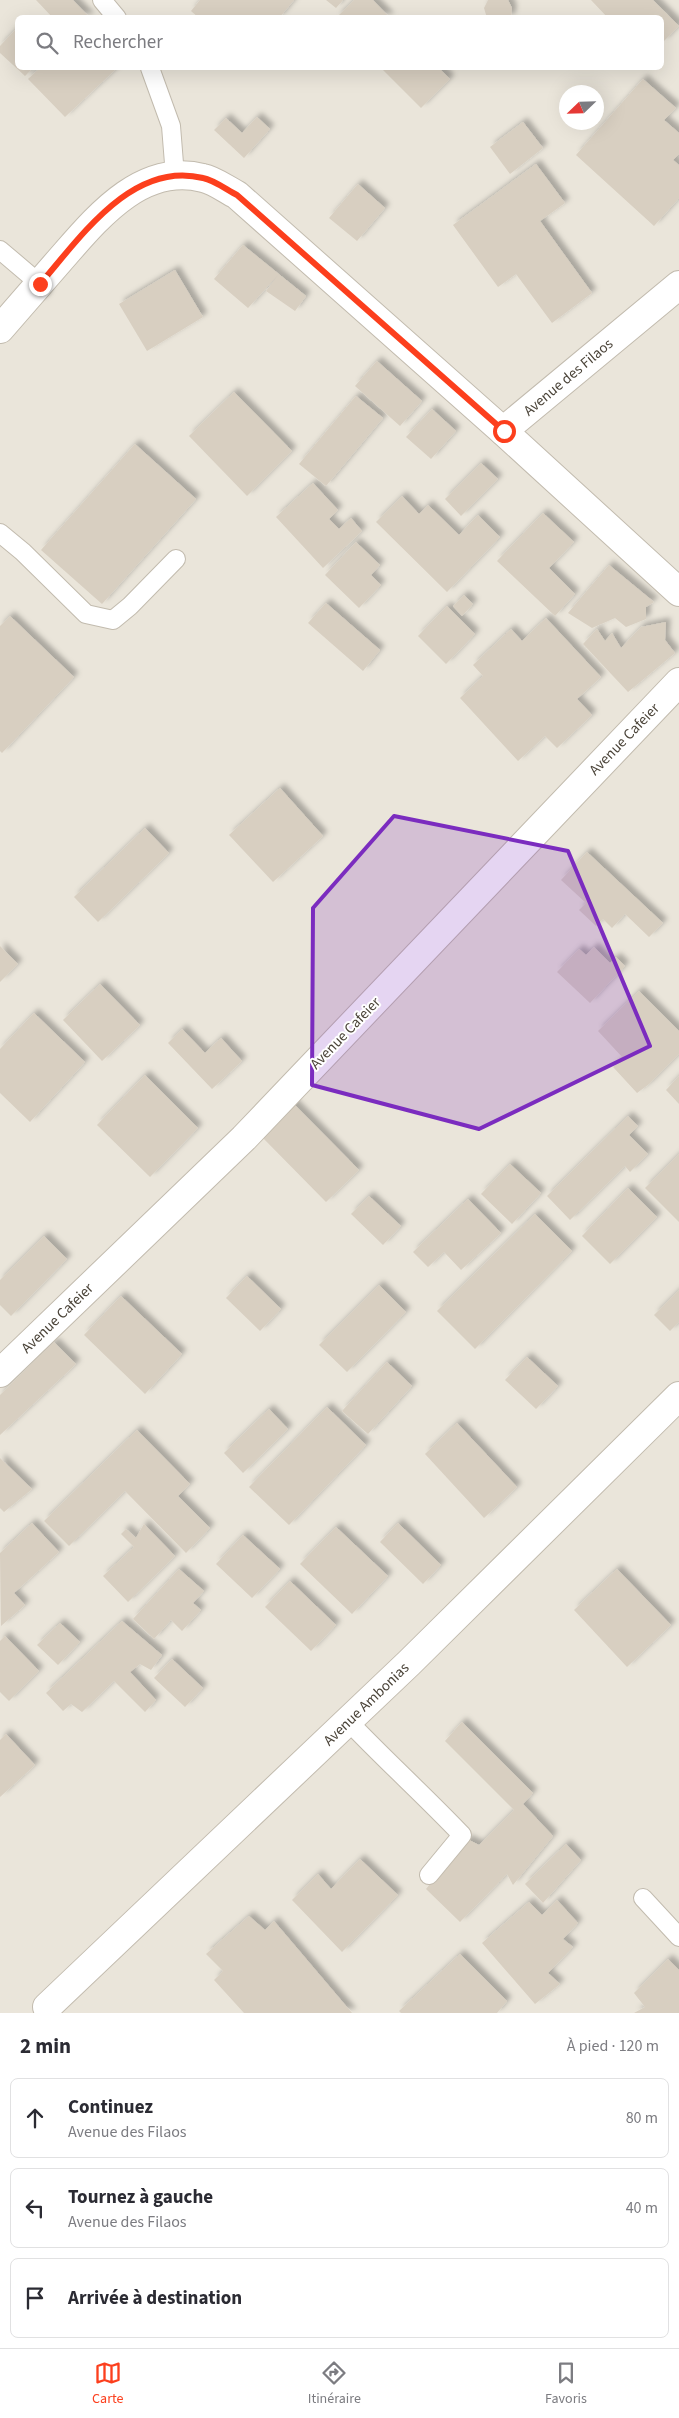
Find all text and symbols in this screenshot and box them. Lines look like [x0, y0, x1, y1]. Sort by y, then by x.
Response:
search box [15, 15, 664, 70]
icon: search [33, 29, 61, 57]
text: Rechercher [73, 29, 163, 56]
north arrow [559, 85, 604, 130]
route end [29, 273, 52, 296]
street label: Avenue des Filaos [519, 334, 618, 421]
route start [493, 420, 516, 443]
street label: Avenue Cafeier [584, 698, 665, 780]
street label: Avenue Cafeier [305, 992, 386, 1074]
street label: Avenue Cafeier [16, 1278, 99, 1358]
street label: Avenue Ambonias [319, 1658, 414, 1751]
text: 2 min [20, 2031, 71, 2061]
text: À pied · 120 m [567, 2035, 659, 2057]
text: Continuez [68, 2094, 153, 2121]
icon: ahead [21, 2104, 49, 2132]
text: 80 m [626, 2107, 658, 2129]
text: Avenue des Filaos [68, 2121, 187, 2143]
text: Tournez à gauche [68, 2184, 213, 2211]
icon: left [21, 2194, 49, 2222]
text: 40 m [626, 2197, 658, 2219]
text: Avenue des Filaos [68, 2211, 187, 2233]
icon: arrive [21, 2284, 49, 2312]
text: Arrivée à destination [68, 2285, 242, 2312]
tab: Carte [92, 2359, 124, 2409]
tab: Itinéraire [308, 2359, 361, 2409]
tab: Favoris [545, 2359, 587, 2409]

